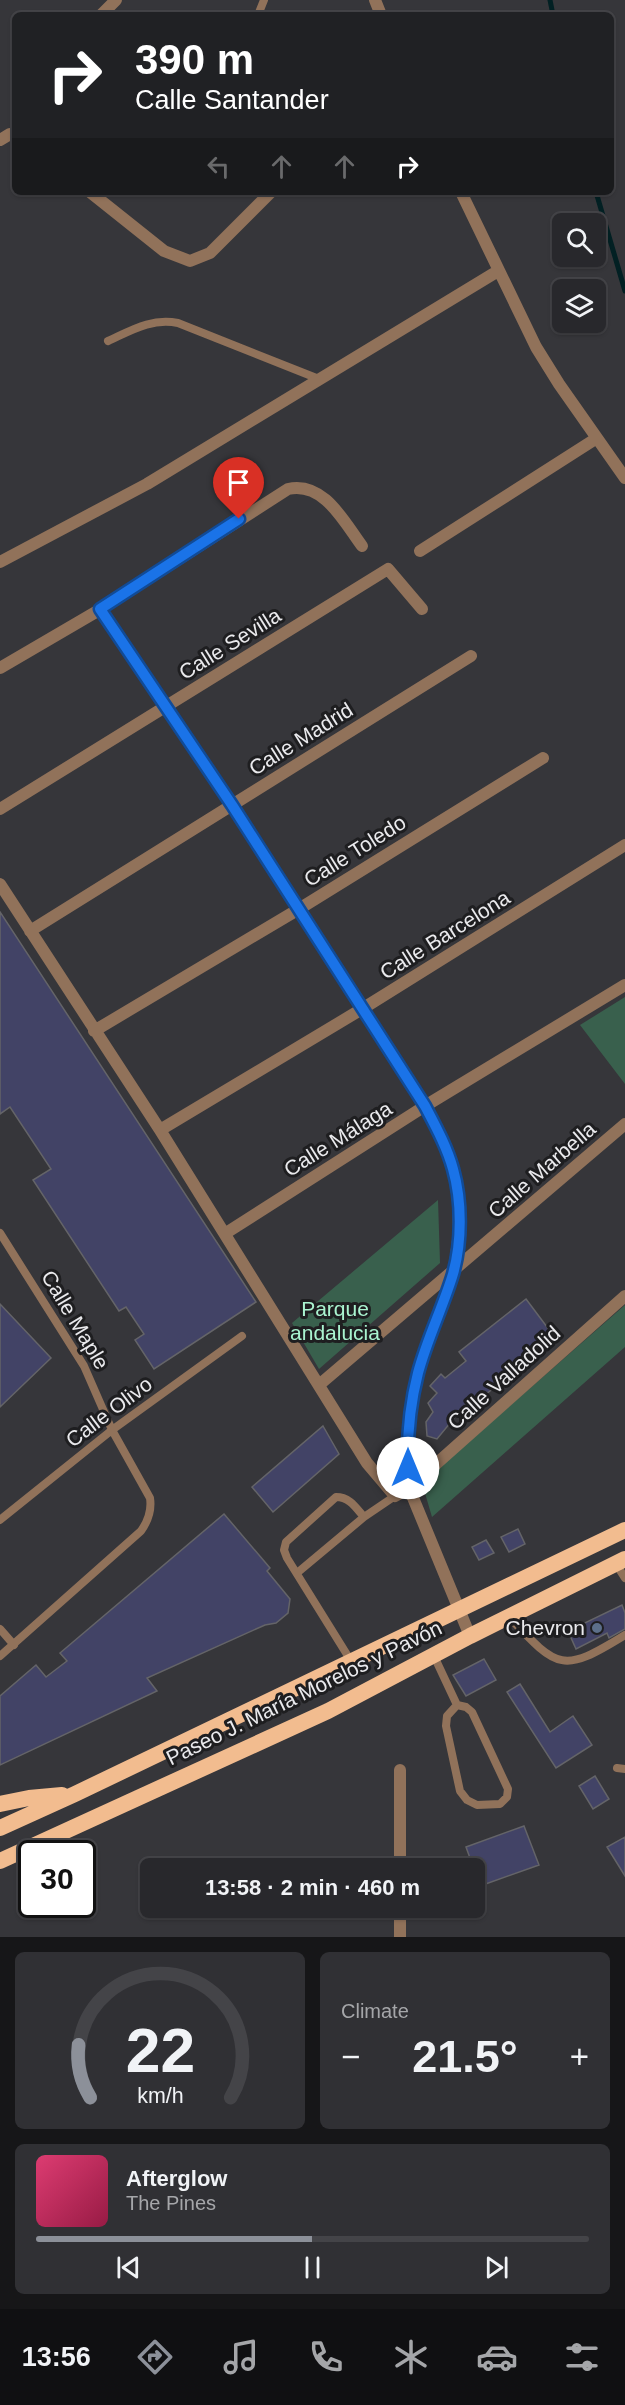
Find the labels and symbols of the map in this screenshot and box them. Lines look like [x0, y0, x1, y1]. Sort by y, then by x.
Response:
pin [213, 457, 264, 519]
street label: Calle Sevilla [175, 603, 285, 684]
street label: Calle Madrid [245, 698, 357, 780]
street label: Calle Toledo [300, 810, 410, 891]
street label: Calle Barcelona [376, 885, 514, 984]
street label: Calle Málaga [280, 1096, 396, 1181]
street label: Calle Marbella [483, 1117, 600, 1222]
street label: Calle Maple [37, 1266, 114, 1373]
park label: Parque andalucia [290, 1297, 380, 1344]
street label: Calle Valladolid [443, 1321, 565, 1434]
street label: Calle Olivo [61, 1372, 156, 1451]
position arrow [376, 1436, 440, 1500]
street label: Paseo J. María Morelos y Pavón [162, 1616, 445, 1769]
place label: Chevron [506, 1616, 585, 1639]
marker: Chevron [590, 1621, 604, 1635]
speed limit sign: 30 [18, 1840, 96, 1918]

